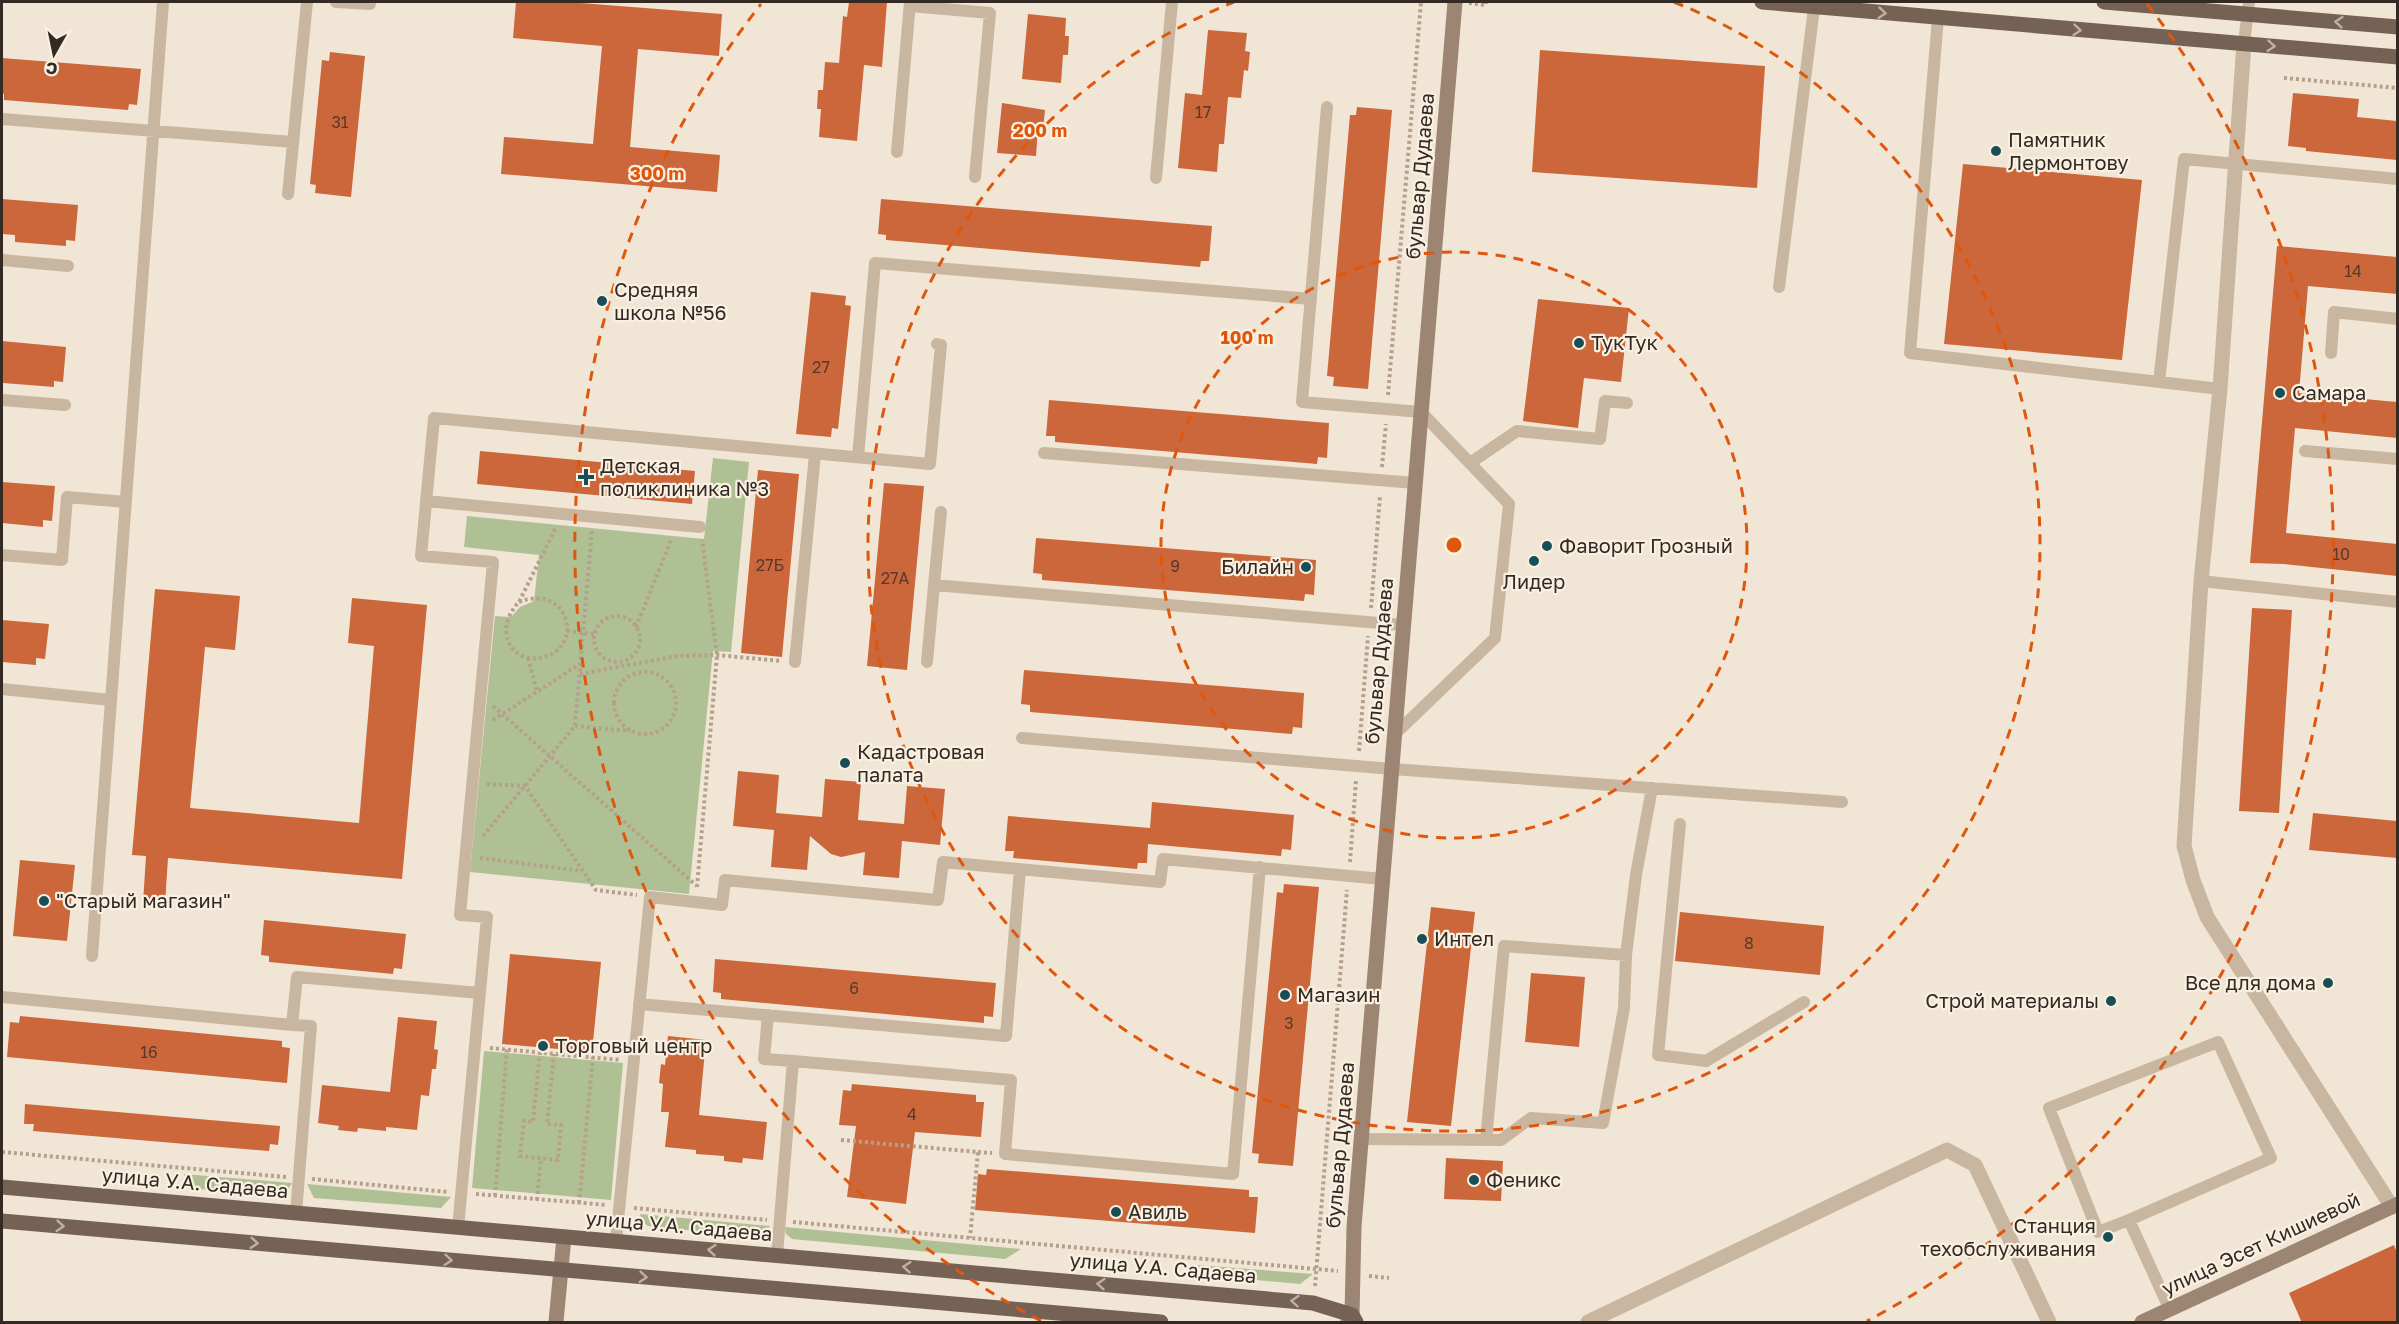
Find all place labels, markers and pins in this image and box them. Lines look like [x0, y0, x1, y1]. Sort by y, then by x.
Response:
place label: Памятник Лермонтову [2008, 127, 2129, 174]
marker: Памятник Лермонтову [1989, 144, 2003, 158]
place label: Средняя школа №56 [614, 277, 727, 324]
marker: Средняя школа №56 [595, 294, 609, 308]
place label: ТукТук [1591, 330, 1658, 354]
marker: ТукТук [1572, 336, 1586, 350]
place label: Самара [2292, 380, 2366, 404]
marker: Самара [2273, 386, 2287, 400]
place label: Детская поликлиника №3 [600, 453, 769, 500]
marker: Детская поликлиника №3 [577, 468, 595, 486]
place label: Фаворит Грозный [1559, 533, 1733, 557]
centre of rings [1444, 535, 1464, 555]
marker: Фаворит Грозный [1540, 539, 1554, 553]
place label: Билайн [1221, 554, 1294, 578]
marker: Лидер [1527, 554, 1541, 568]
marker: Билайн [1299, 560, 1313, 574]
place label: Лидер [1503, 569, 1565, 593]
place label: Кадастровая палата [857, 739, 985, 786]
marker: Кадастровая палата [838, 756, 852, 770]
place label: "Старый магазин" [56, 888, 231, 912]
marker: "Старый магазин" [37, 894, 51, 908]
place label: Интел [1434, 926, 1494, 950]
marker: Интел [1415, 932, 1429, 946]
place label: Все для дома [2185, 970, 2316, 994]
marker: Все для дома [2321, 976, 2335, 990]
place label: Магазин [1297, 982, 1381, 1006]
marker: Магазин [1278, 988, 1292, 1002]
place label: Строй материалы [1925, 988, 2099, 1012]
marker: Строй материалы [2104, 994, 2118, 1008]
place label: Торговый центр [555, 1033, 712, 1057]
marker: Торговый центр [536, 1039, 550, 1053]
place label: Феникс [1486, 1167, 1561, 1191]
marker: Феникс [1467, 1173, 1481, 1187]
place label: Авиль [1128, 1199, 1187, 1223]
marker: Авиль [1109, 1205, 1123, 1219]
place label: Станция техобслуживания [1920, 1213, 2096, 1260]
marker: Станция техобслуживания [2101, 1230, 2115, 1244]

